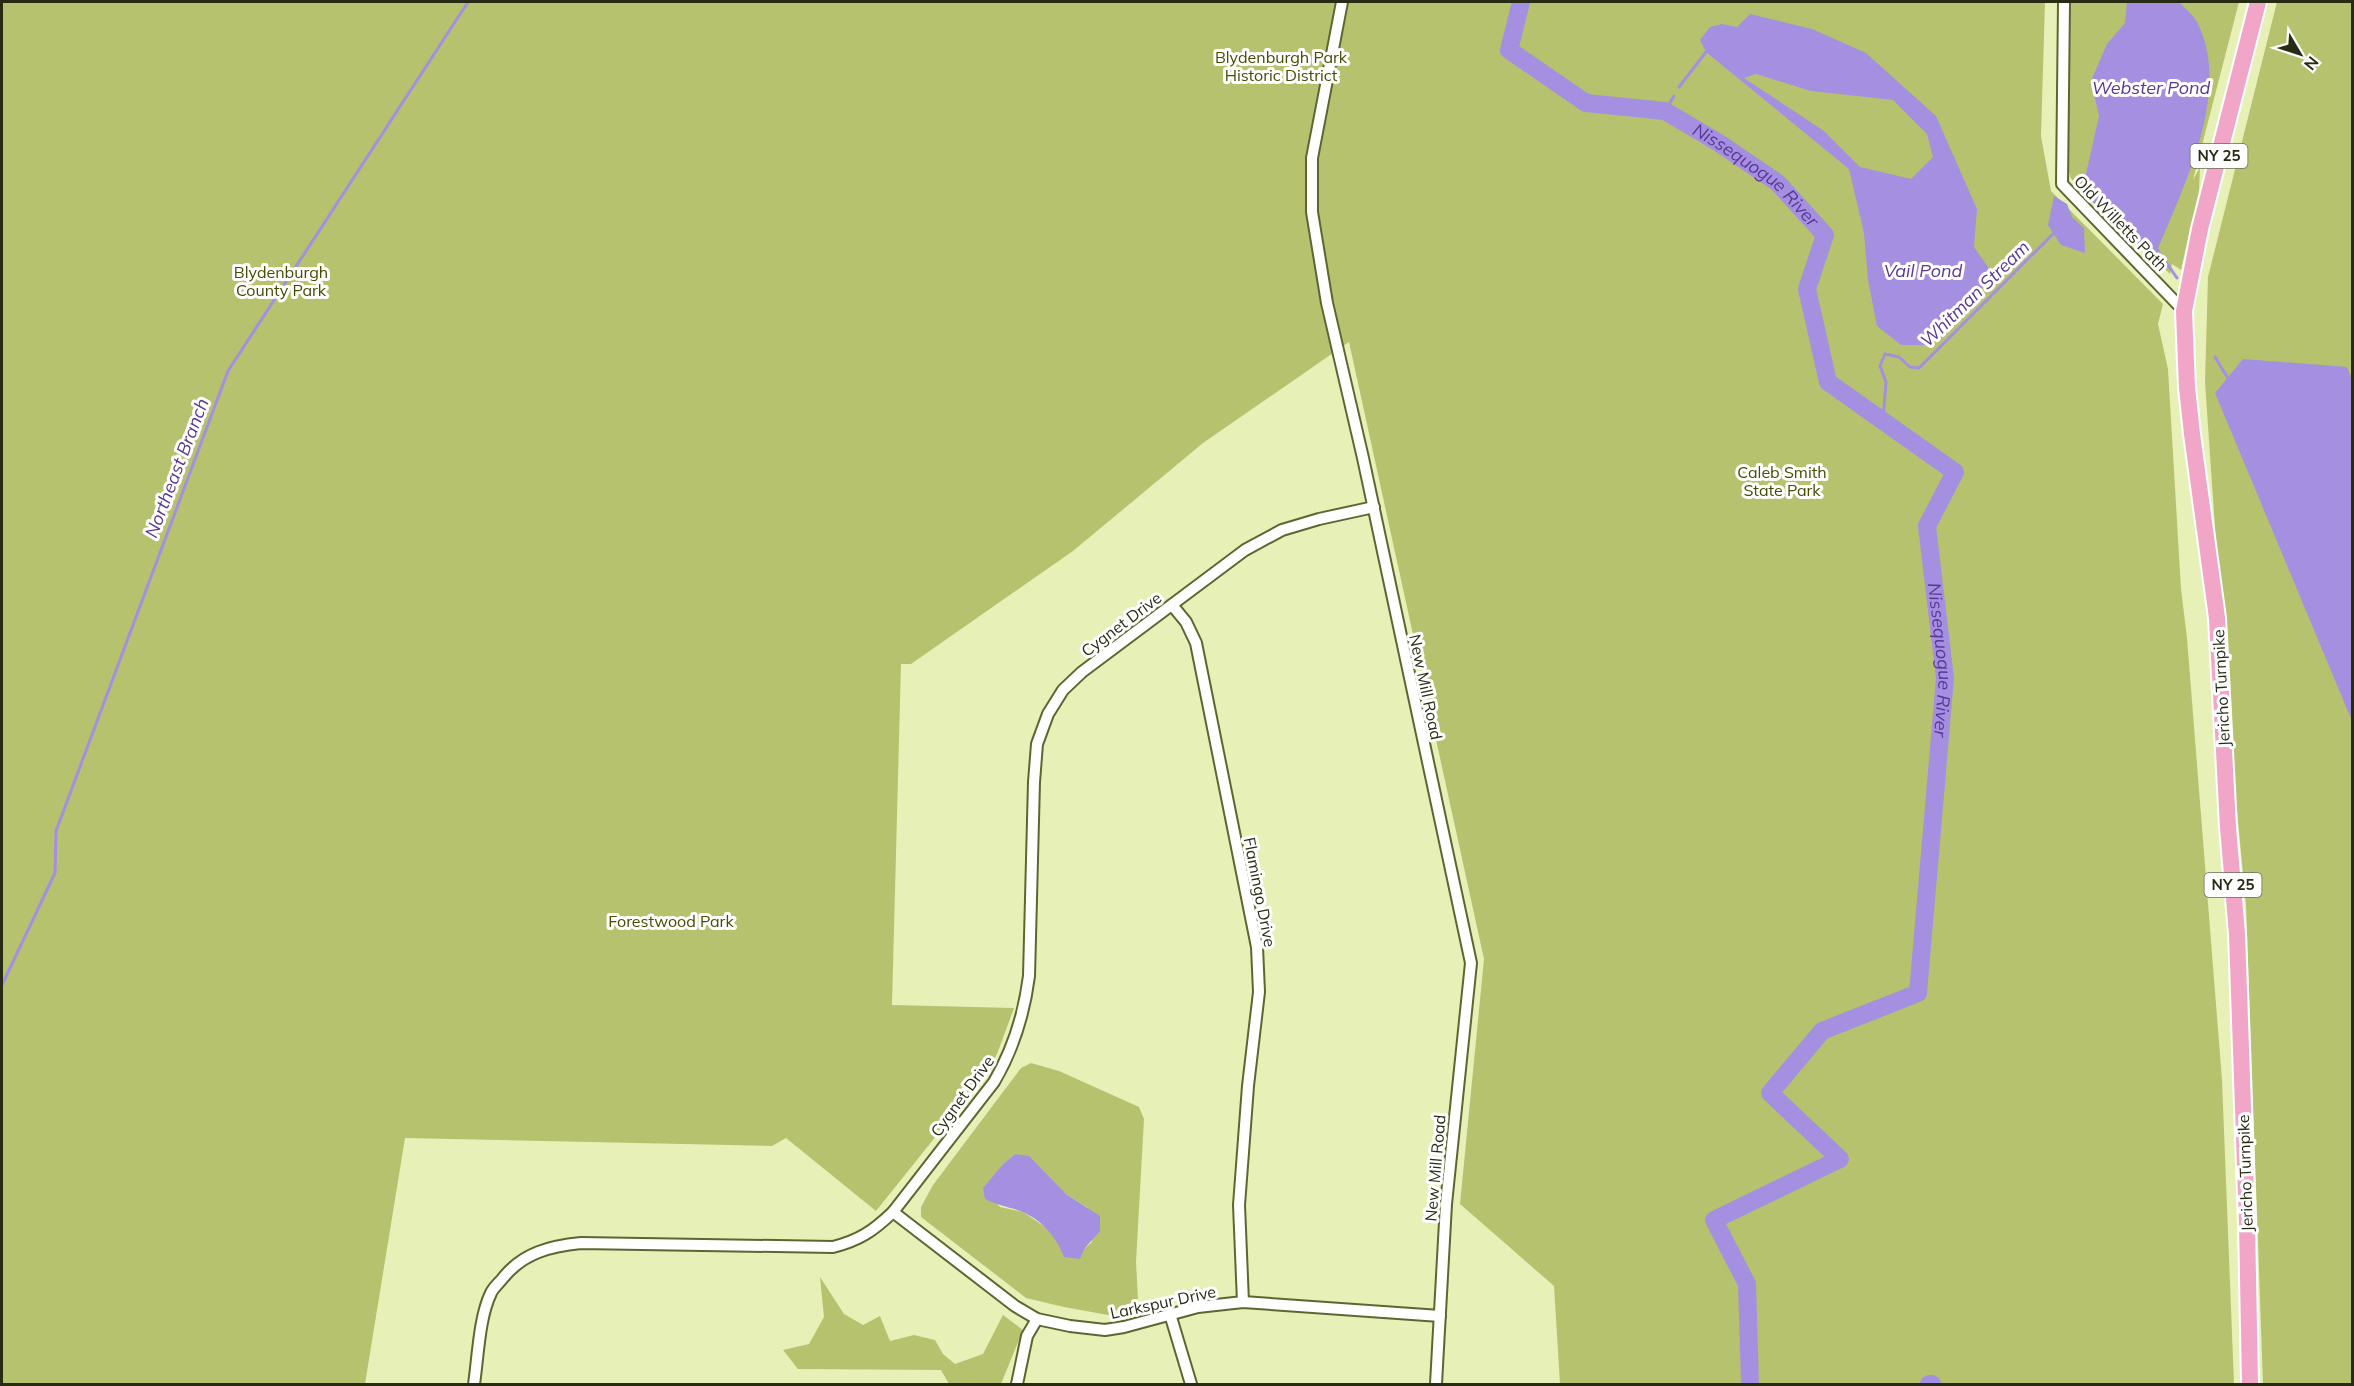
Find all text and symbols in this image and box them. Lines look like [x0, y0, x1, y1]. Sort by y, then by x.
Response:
north arrow [2270, 24, 2330, 84]
park label: Blydenburgh Park Historic District [1215, 47, 1348, 85]
text: N [2300, 52, 2323, 74]
water label: Webster Pond [2092, 76, 2210, 99]
water label: Nissequogue River [1689, 118, 1825, 232]
road number: NY 25 [2190, 144, 2248, 168]
street label: Old Willetts Path [2070, 171, 2172, 275]
water label: Whitman Stream [1915, 236, 2034, 352]
water label: Vail Pond [1884, 259, 1962, 282]
park label: Blydenburgh County Park [234, 262, 328, 300]
water label: Northeast Branch [139, 395, 214, 541]
park label: Caleb Smith State Park [1737, 462, 1827, 500]
water label: Nissequogue River [1923, 581, 1957, 740]
street label: Cygnet Drive [1077, 587, 1165, 661]
street label: Jericho Turnpike [2208, 629, 2234, 747]
street label: New Mill Road [1405, 632, 1447, 742]
street label: Flamingo Drive [1240, 835, 1280, 949]
road number: NY 25 [2204, 873, 2262, 897]
park label: Forestwood Park [608, 911, 734, 931]
street label: Cygnet Drive [926, 1052, 998, 1140]
street label: New Mill Road [1420, 1114, 1450, 1222]
street label: Jericho Turnpike [2233, 1114, 2257, 1232]
street label: Larkspur Drive [1108, 1281, 1218, 1323]

